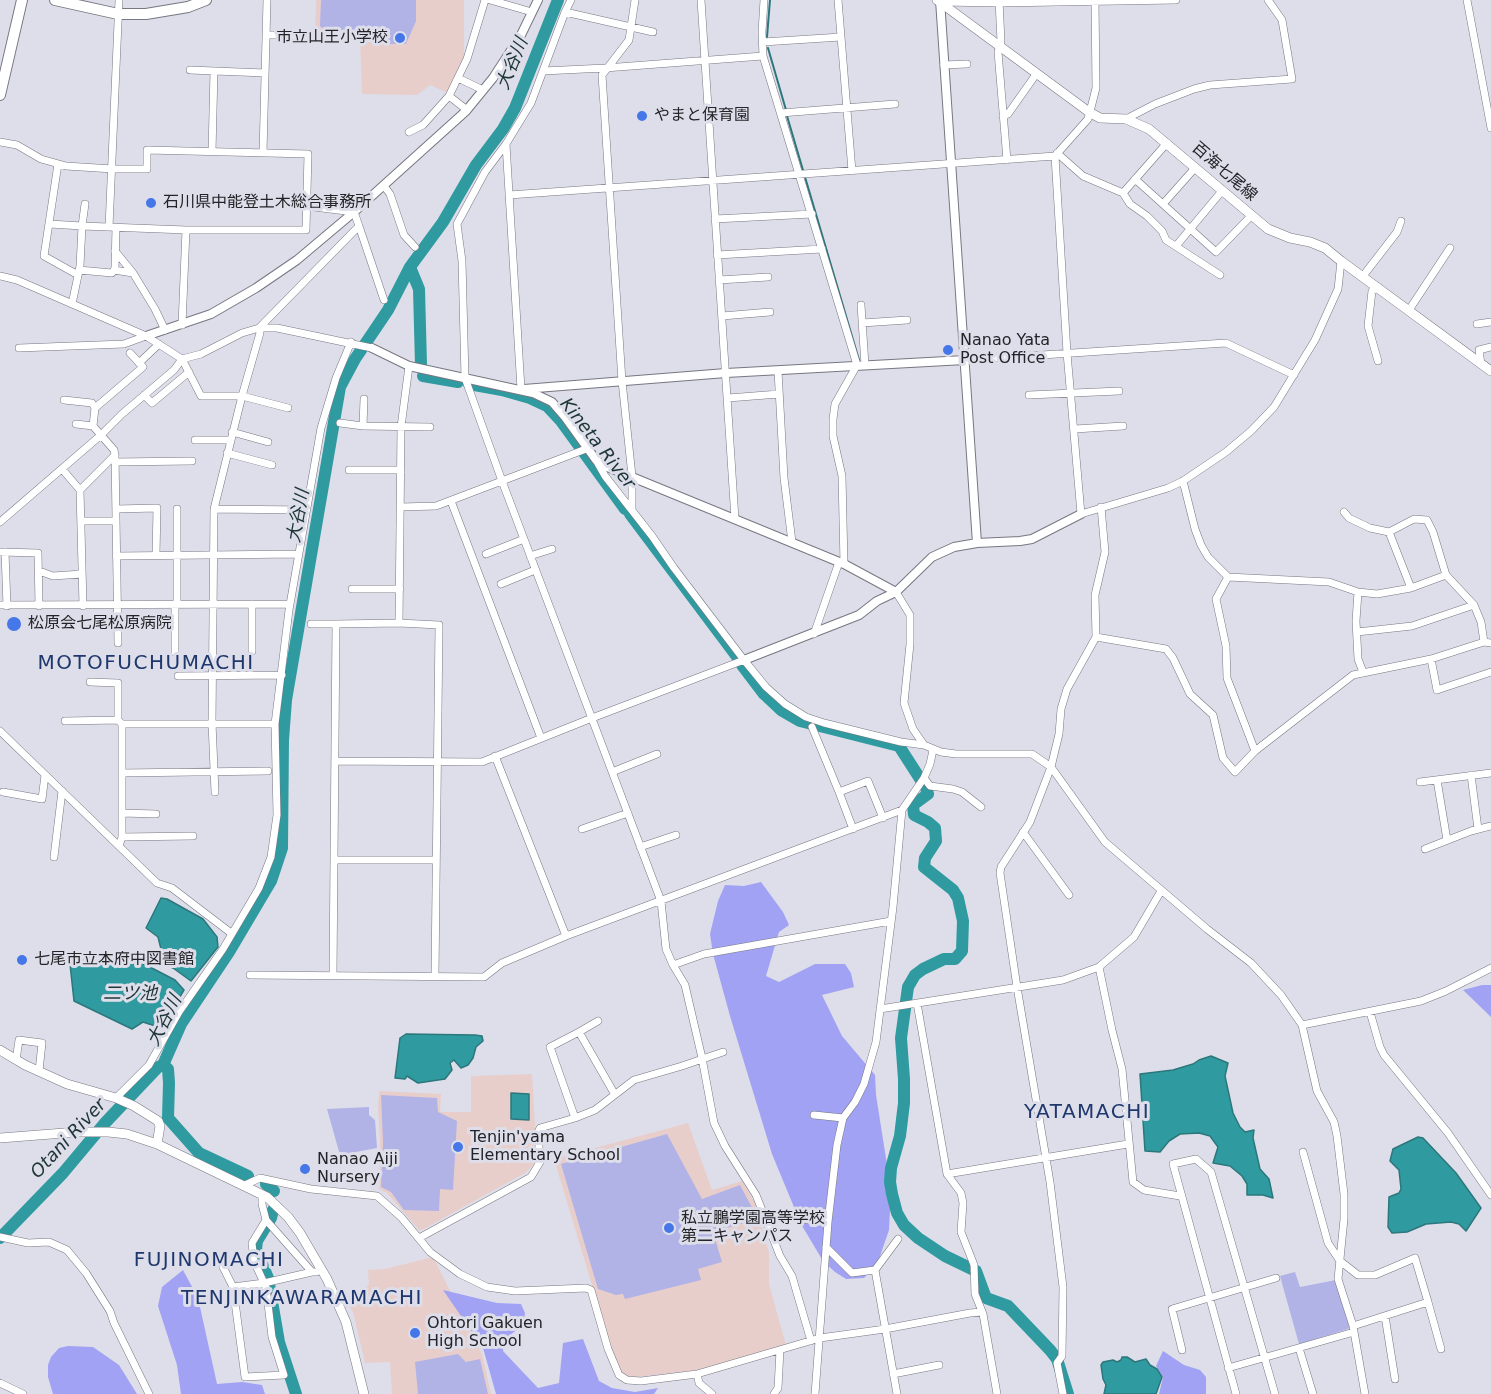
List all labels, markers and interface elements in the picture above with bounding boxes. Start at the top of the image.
place label: 市立山王小学校 [276,28,388,48]
marker: 市立山王小学校 [393,31,407,45]
water label: 大谷川 [493,35,533,93]
place label: やまと保育園 [654,106,750,126]
marker: やまと保育園 [635,109,649,123]
street label: 百海七尾線 [1188,139,1260,205]
place label: 石川県中能登土木総合事務所 [163,193,371,213]
marker: 石川県中能登土木総合事務所 [144,196,158,210]
place label: Nanao Yata Post Office [960,331,1050,369]
marker: Nanao Yata Post Office [941,343,955,357]
water label: Kineta River [555,394,639,494]
water label: 大谷川 [284,488,314,544]
place label: 松原会七尾松原病院 [28,614,172,634]
marker: 松原会七尾松原病院 [5,615,23,633]
district label: MOTOFUCHUMACHI [37,652,255,676]
place label: 七尾市立本府中図書館 [34,950,194,970]
marker: 七尾市立本府中図書館 [15,953,29,967]
water label: 二ツ池 [103,983,157,1005]
water label: 大谷川 [143,992,187,1050]
water label: Otani River [27,1095,111,1183]
district label: YATAMACHI [1024,1101,1150,1125]
place label: Tenjin'yama Elementary School [470,1128,620,1166]
marker: Tenjin'yama Elementary School [451,1140,465,1154]
place label: Nanao Aiji Nursery [317,1150,398,1188]
marker: Nanao Aiji Nursery [298,1162,312,1176]
place label: 私立鵬学園高等学校 第二キャンパス [681,1209,825,1247]
marker: 私立鵬学園高等学校 第二キャンパス [662,1221,676,1235]
district label: FUJINOMACHI [134,1249,284,1273]
district label: TENJINKAWARAMACHI [181,1287,423,1311]
place label: Ohtori Gakuen High School [427,1314,543,1352]
marker: Ohtori Gakuen High School [408,1326,422,1340]

